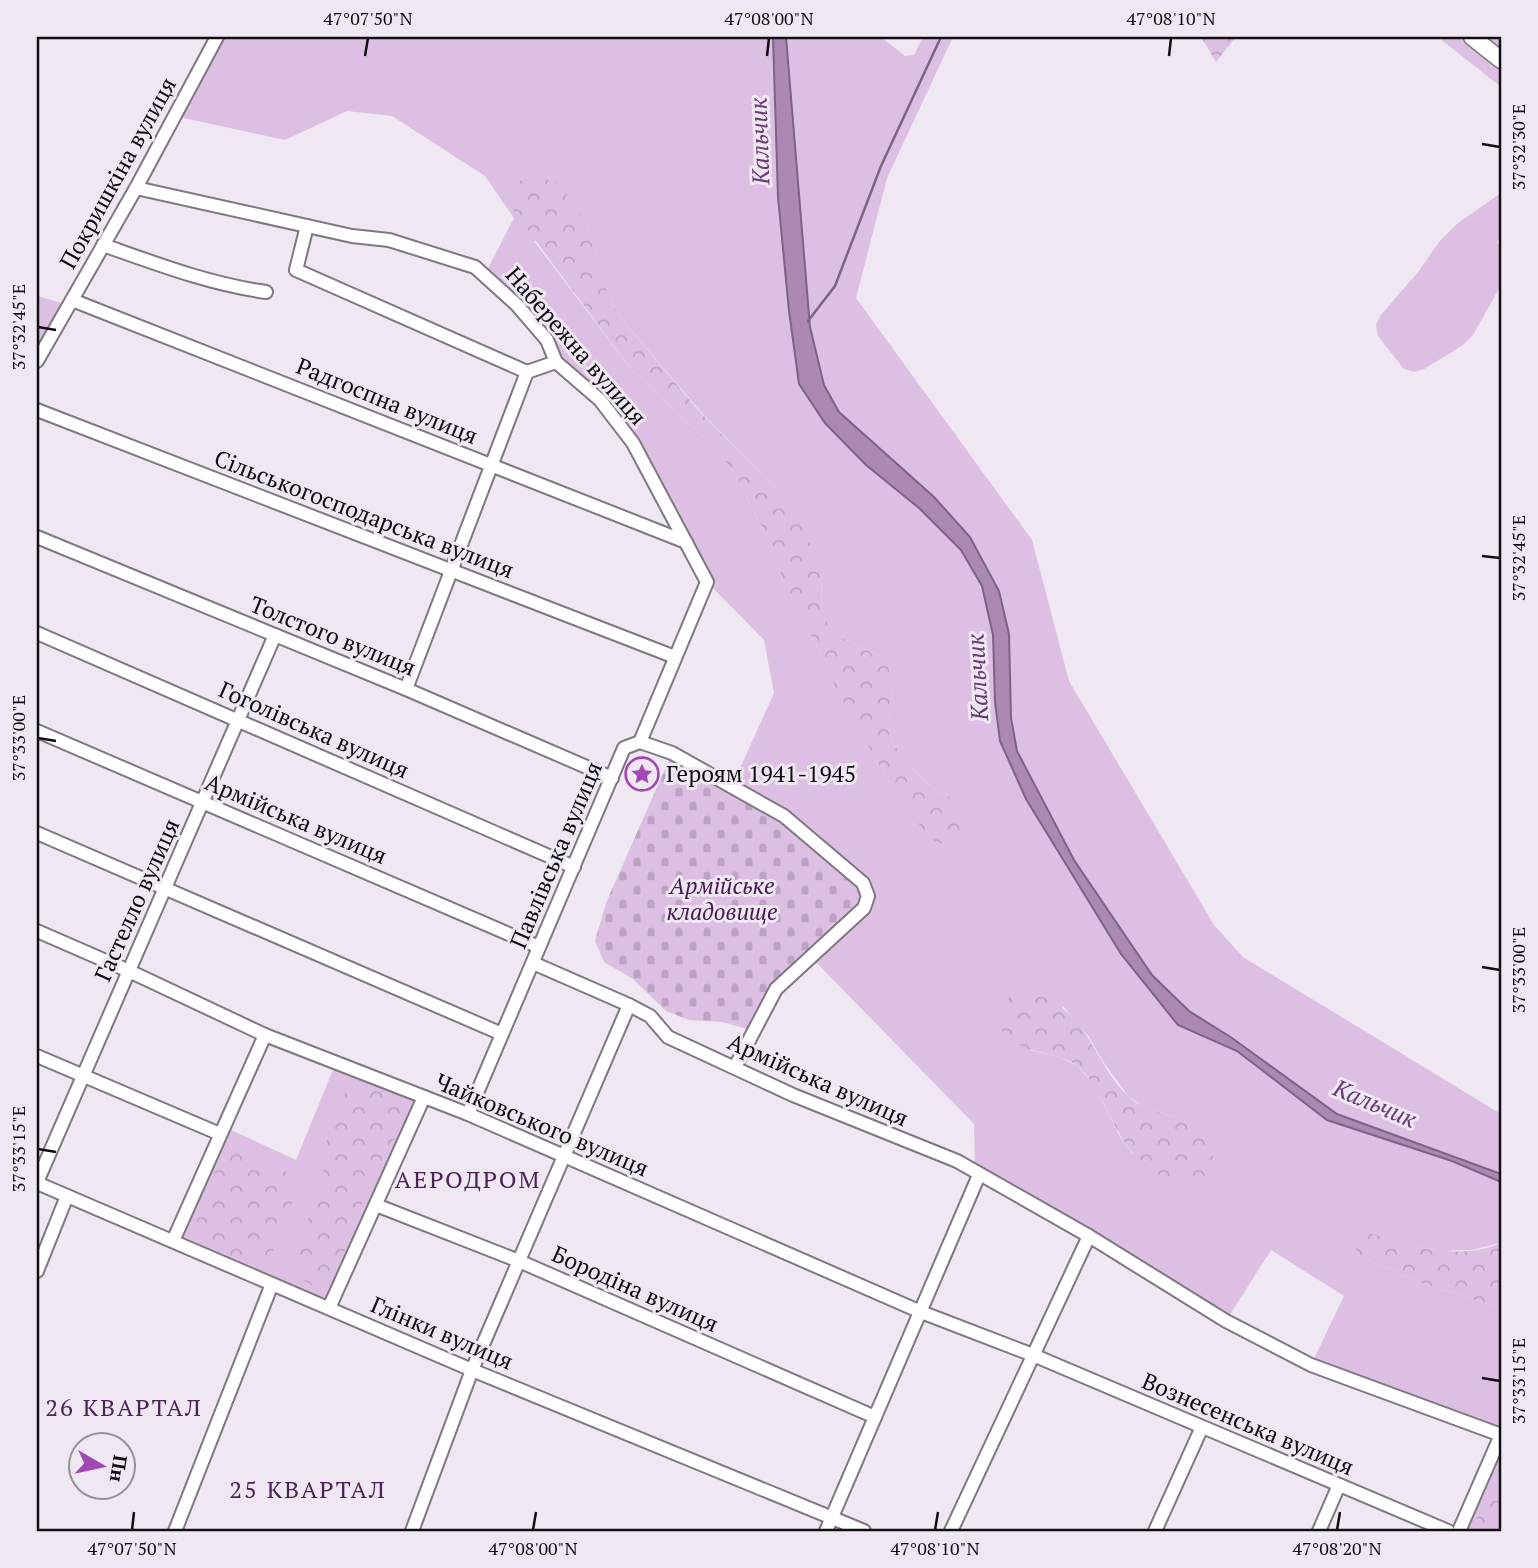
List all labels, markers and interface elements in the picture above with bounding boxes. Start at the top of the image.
text: 47°07'50"N [323,6,413,30]
text: 47°08'00"N [724,6,814,30]
text: 47°08'10"N [1126,6,1216,30]
street label: Покришкіна вулиця [52,71,183,274]
water label: Кальчик [741,97,777,186]
text: 37°32'30"E [1506,104,1530,190]
street label: Набережна вулиця [499,260,654,432]
text: 37°32'45"E [6,284,30,370]
street label: Радгоспна вулиця [292,350,483,451]
street label: Сільськогосподарська вулиця [210,442,518,585]
text: 37°32'45"E [1506,515,1530,601]
street label: Толстого вулиця [246,588,421,683]
water label: Кальчик [959,633,995,723]
street label: Гоголівська вулиця [214,674,414,785]
text: 37°33'00"E [6,695,30,781]
place icon: Героям 1941-1945 [623,755,661,793]
street label: Павлівська вулиця [502,757,609,953]
place label: Героям 1941-1945 [666,758,856,789]
street label: Армійська вулиця [200,766,392,871]
street label: Гастелло вулиця [87,814,186,986]
park label: Армійське кладовище [666,870,778,927]
text: 37°33'00"E [1506,927,1530,1013]
street label: Армійська вулиця [723,1026,913,1133]
street label: Чайковського вулиця [431,1066,654,1184]
water label: Кальчик [1328,1071,1422,1135]
text: 37°33'15"E [6,1106,30,1192]
district label: АЕРОДРОМ [395,1163,541,1195]
street label: Бородіна вулиця [547,1238,723,1339]
street label: Глінки вулиця [366,1289,518,1376]
text: 37°33'15"E [1506,1338,1530,1424]
street label: Вознесенська вулиця [1137,1365,1359,1482]
district label: 26 КВАРТАЛ [45,1391,203,1423]
north arrow [66,1432,136,1502]
text: Пн [105,1453,134,1484]
district label: 25 КВАРТАЛ [229,1473,387,1505]
text: 47°07'50"N [87,1536,177,1560]
text: 47°08'00"N [488,1536,578,1560]
text: 47°08'10"N [890,1536,980,1560]
text: 47°08'20"N [1292,1536,1382,1560]

